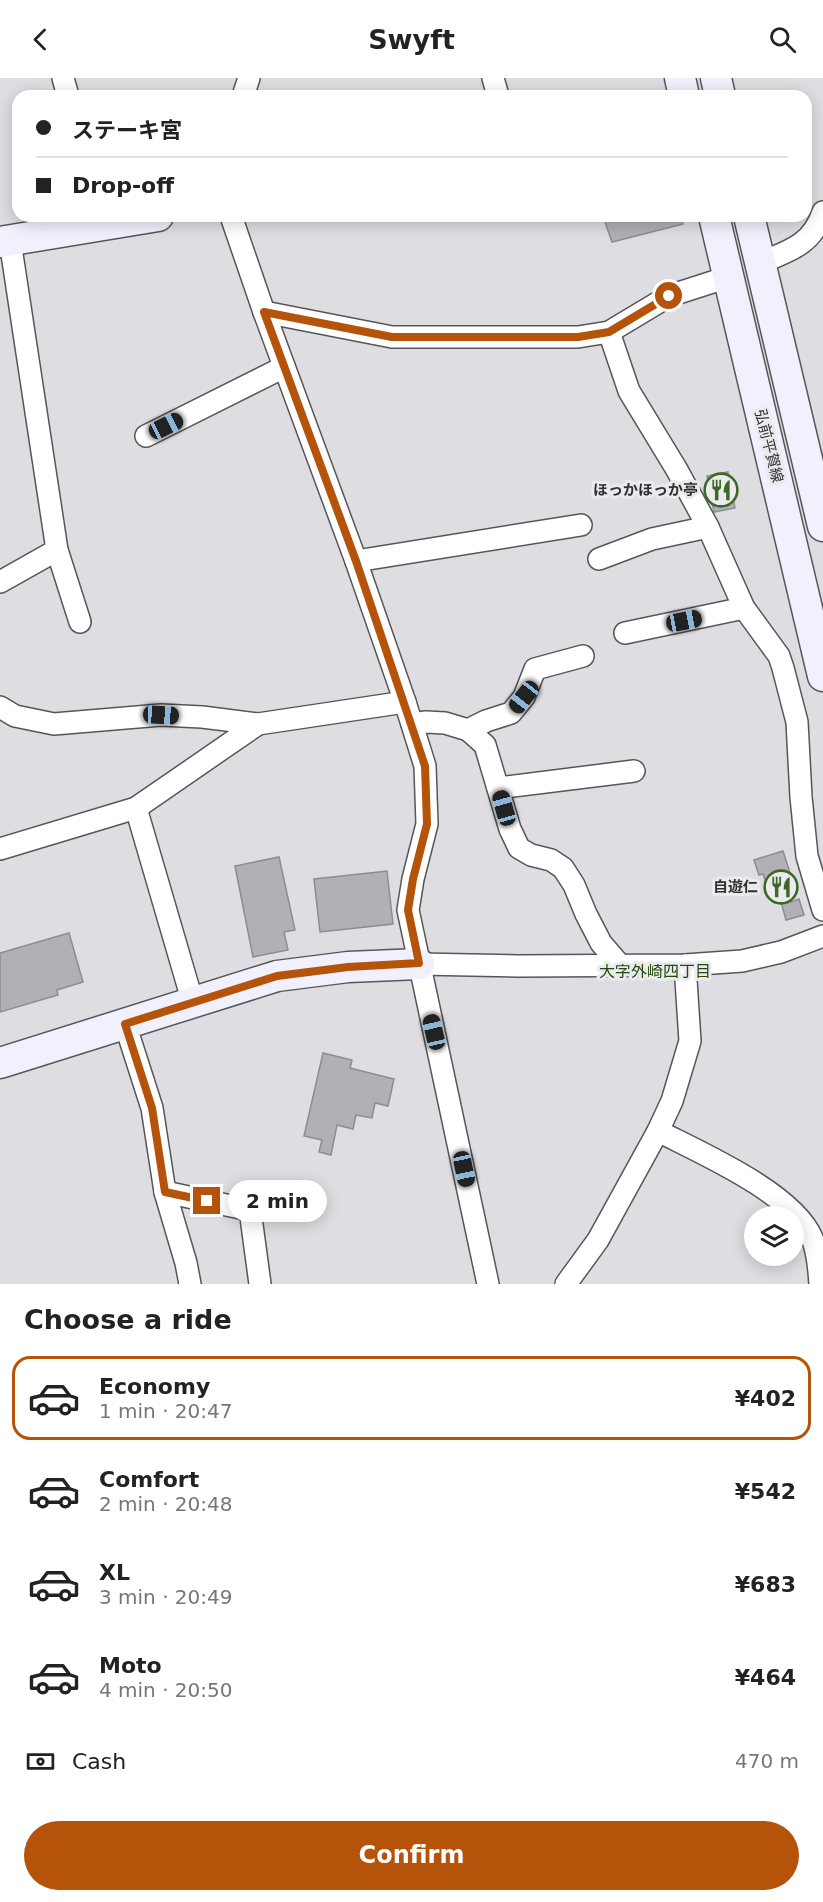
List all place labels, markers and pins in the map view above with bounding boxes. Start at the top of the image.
restaurant icon: ほっかほっか亭 [703,472,739,508]
place label: ほっかほっか亭 [593,481,698,499]
restaurant icon: 自遊仁 [763,869,799,905]
place label: 自遊仁 [713,878,758,896]

